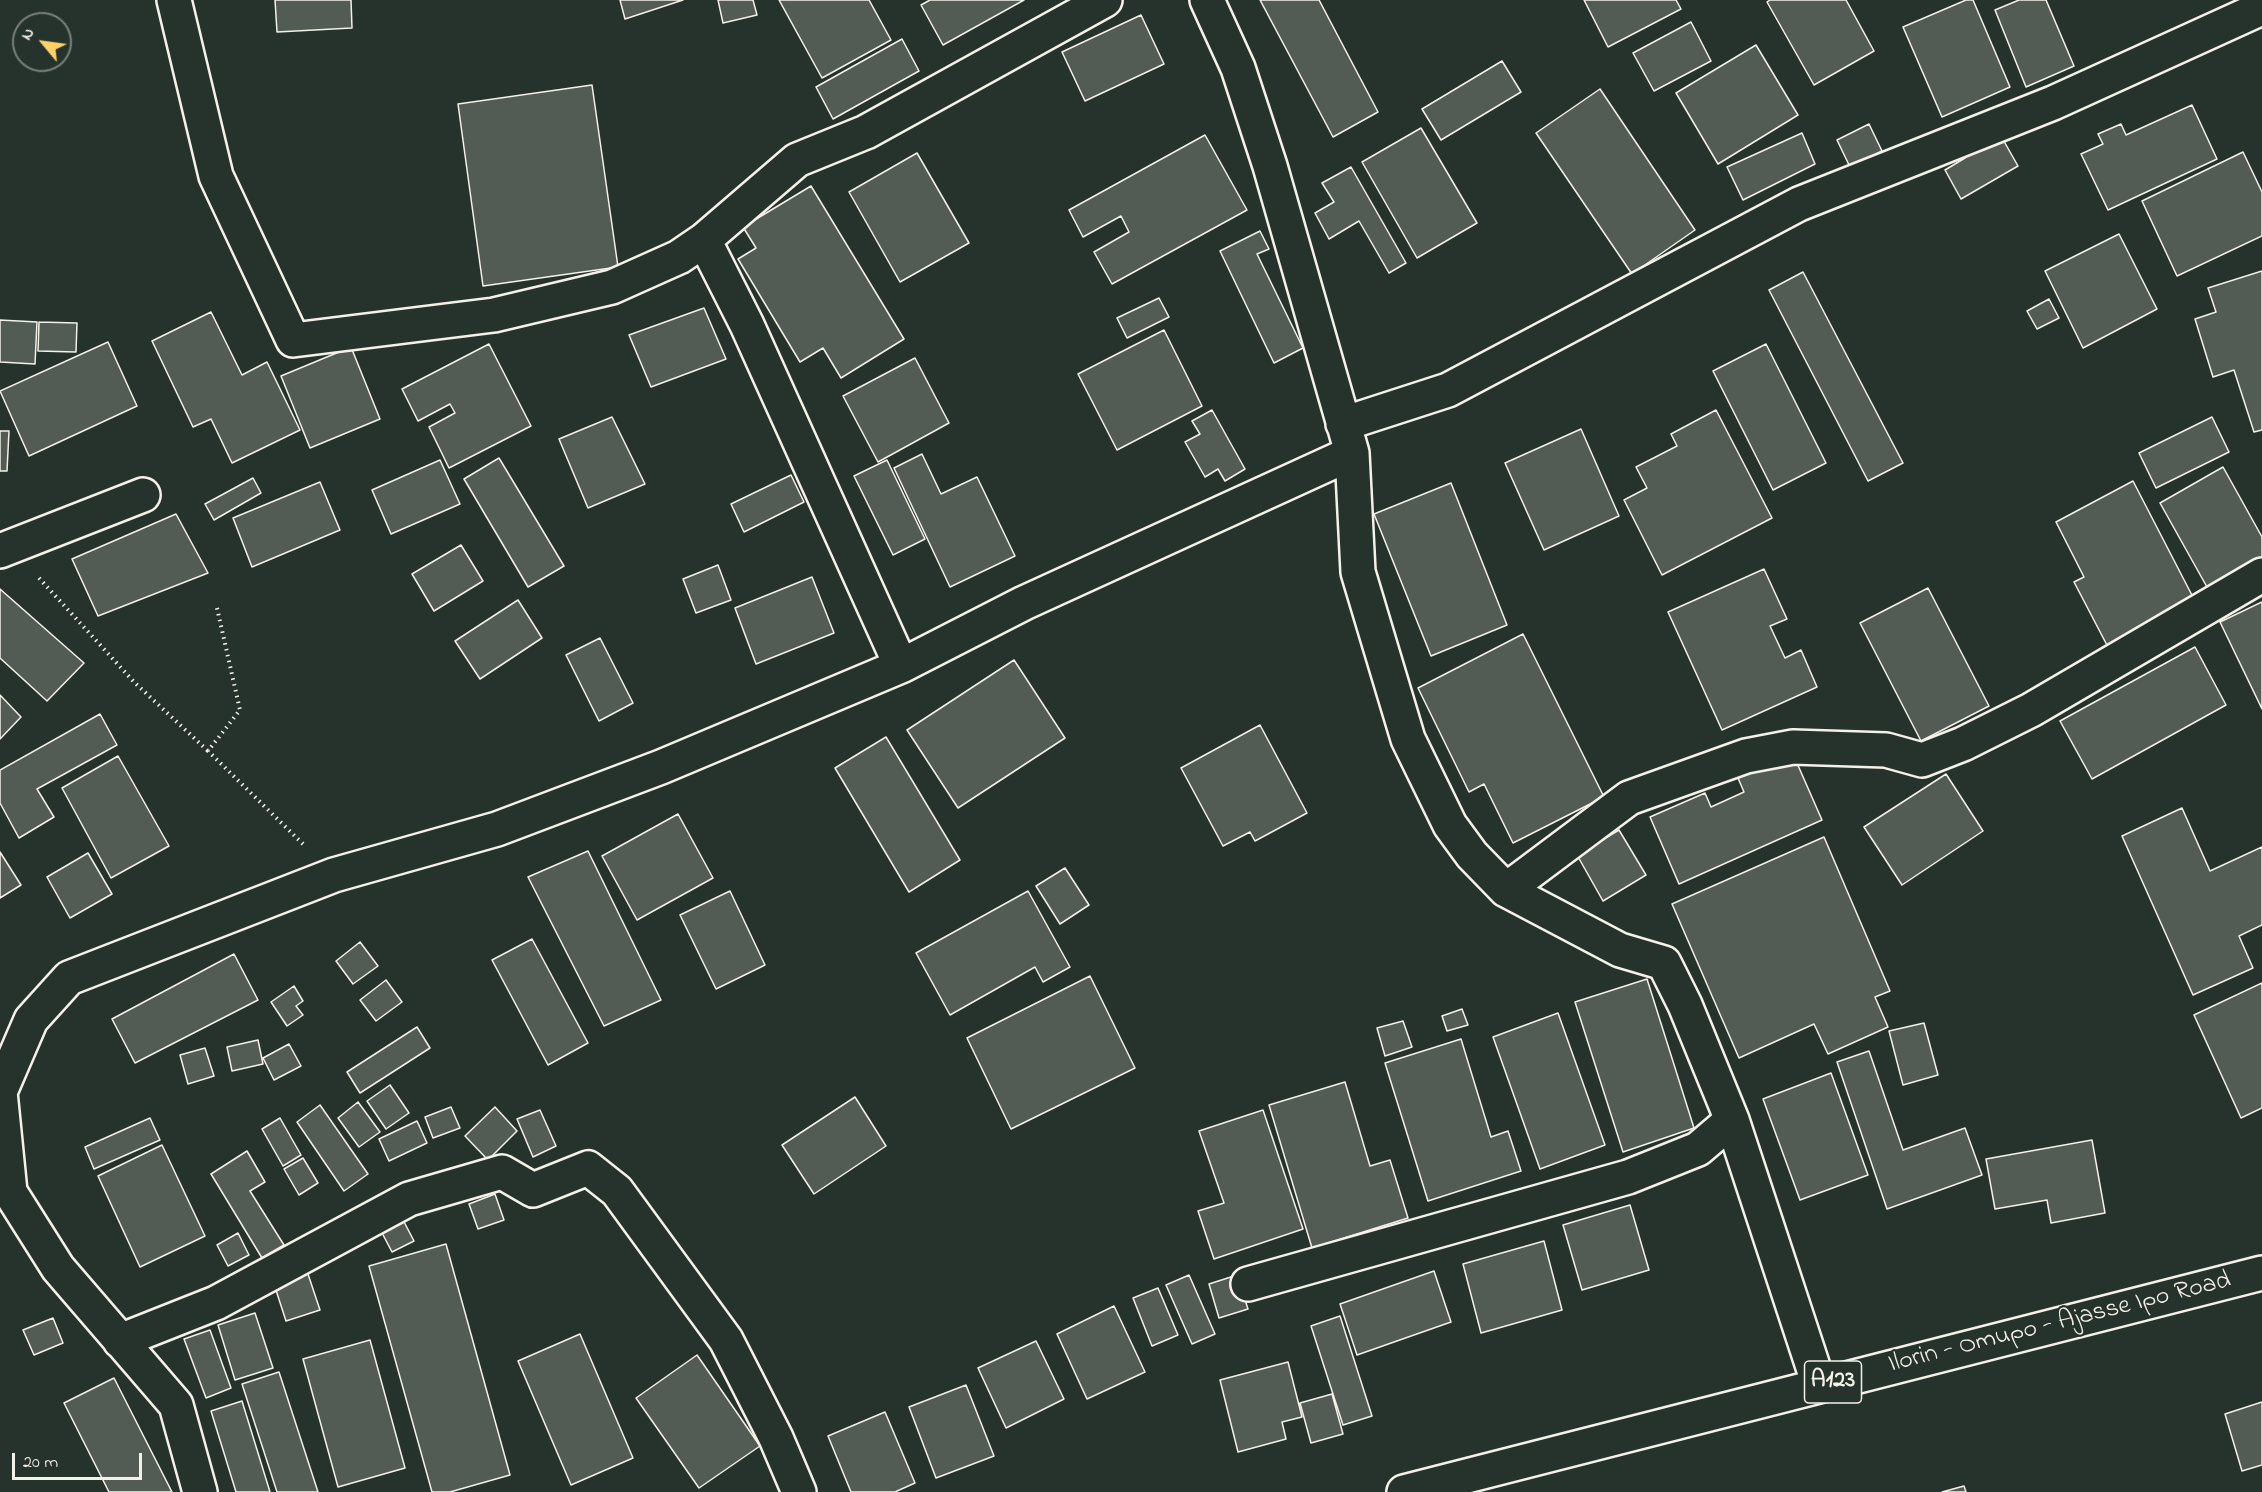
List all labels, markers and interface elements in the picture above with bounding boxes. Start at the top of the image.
north arrow [12,12,72,72]
text: N [15,24,41,45]
street label: Ilorin - Omupo - Ajasse Ipo Road [1886,1266,2234,1382]
road number: A123 [1804,1361,1862,1403]
scale bar [15,1441,146,1479]
text: 20 m [23,1450,58,1476]

